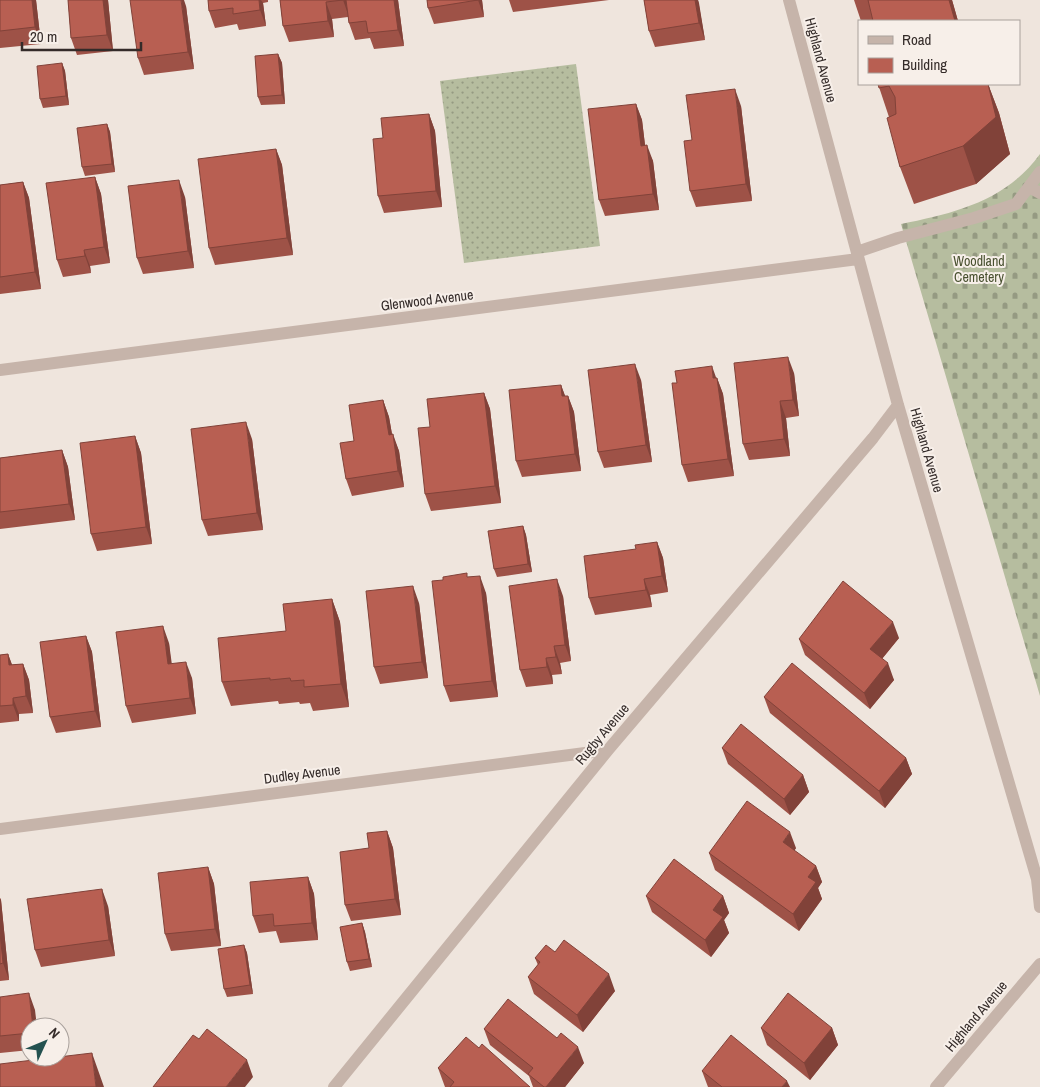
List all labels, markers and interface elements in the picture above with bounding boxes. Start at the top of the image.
street label: Highland Avenue [801,16,841,104]
scale bar [22,20,141,52]
legend [858,20,1020,85]
text: 20 m [30,26,57,47]
text: Road [902,29,931,50]
text: Building [902,54,947,75]
park label: Woodland Cemetery [953,252,1005,286]
street label: Glenwood Avenue [380,285,474,315]
street label: Highland Avenue [906,406,948,494]
street label: Rugby Avenue [571,700,633,768]
street label: Dudley Avenue [263,760,341,788]
street label: Highland Avenue [941,977,1011,1055]
north arrow [20,1017,70,1067]
text: N [45,1024,64,1042]

